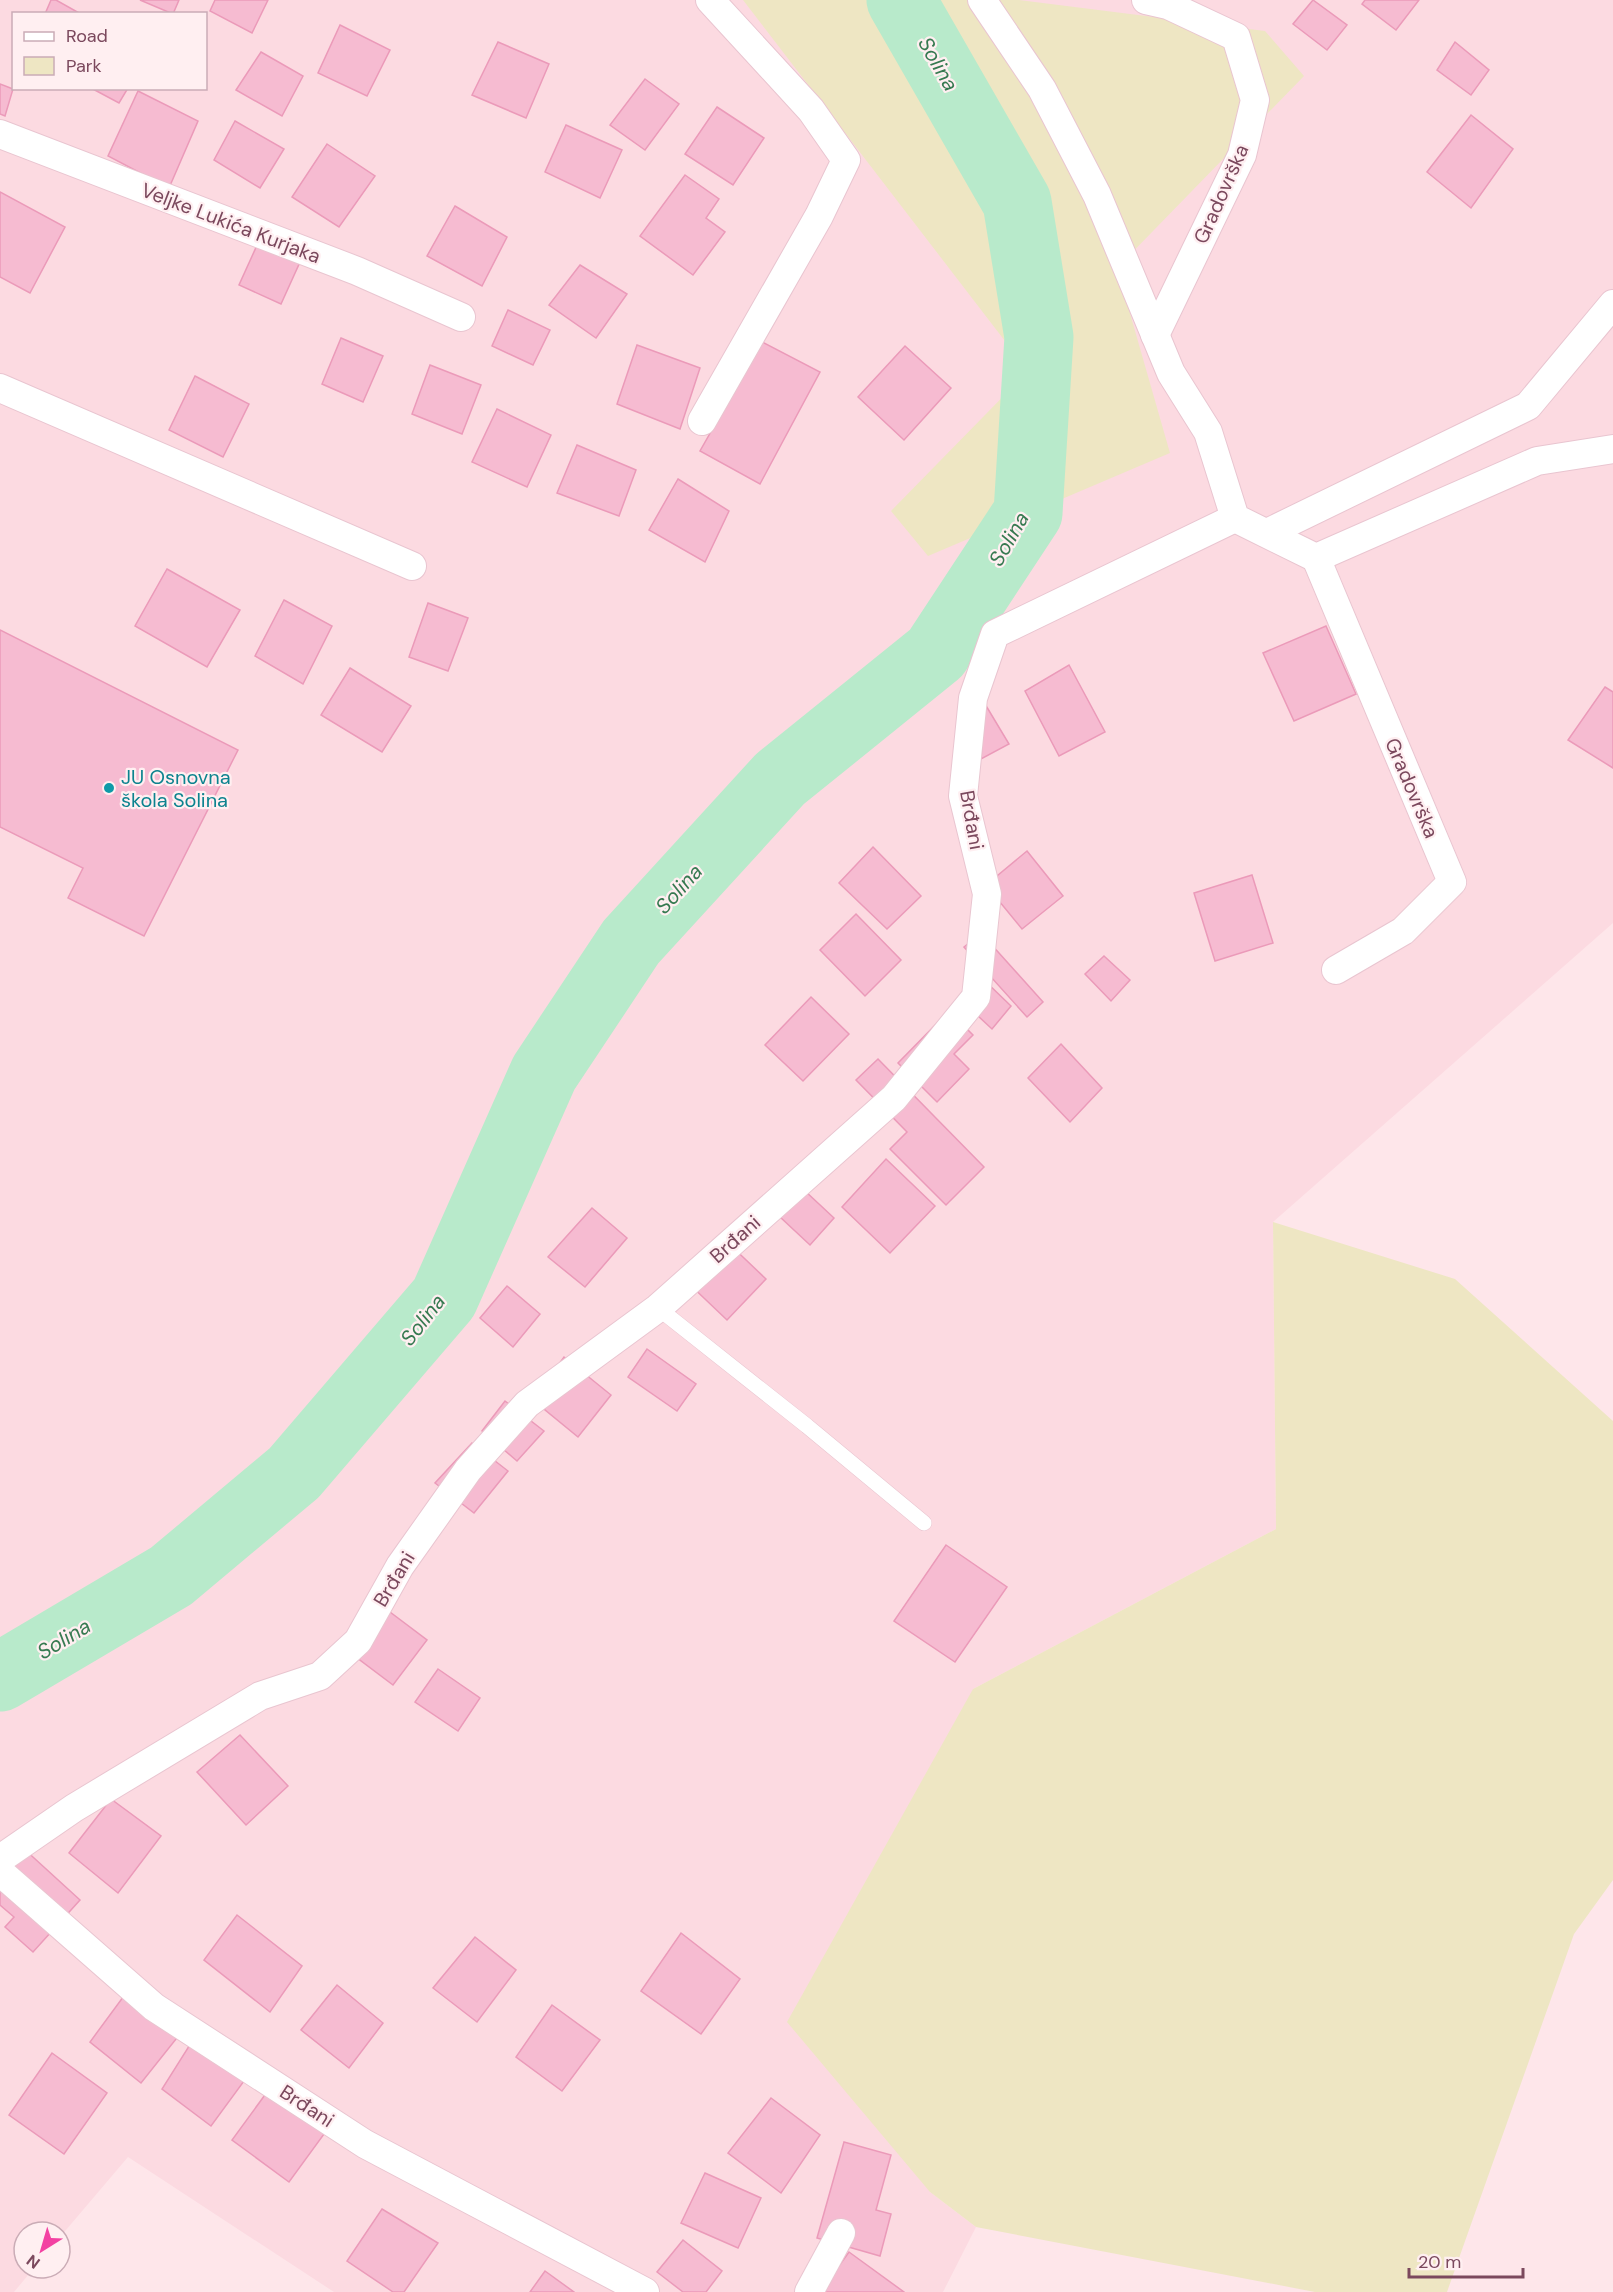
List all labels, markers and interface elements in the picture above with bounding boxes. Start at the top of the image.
legend [12,12,207,90]
text: Road [66,24,108,48]
water label: Solina [911,32,965,96]
text: Park [66,54,102,78]
street label: Gradovrška [1188,140,1254,248]
street label: Veljke Lukića Kurjaka [138,177,324,269]
water label: Solina [982,507,1036,571]
street label: Gradovrška [1379,734,1445,842]
place label: JU Osnovna škola Solina [121,764,231,813]
marker: JU Osnovna škola Solina [102,781,116,795]
street label: Brđani [954,788,990,852]
water label: Solina [649,858,709,920]
street label: Brđani [704,1209,766,1269]
water label: Solina [394,1288,452,1352]
street label: Brđani [367,1547,421,1611]
water label: Solina [32,1612,96,1666]
street label: Brđani [275,2079,339,2133]
north arrow [12,2220,72,2280]
scale bar [1409,2241,1523,2279]
text: N [22,2250,44,2273]
text: 20 m [1418,2250,1461,2274]

